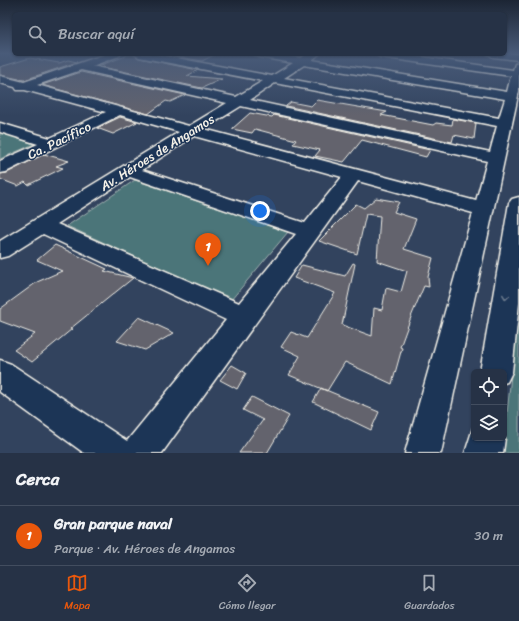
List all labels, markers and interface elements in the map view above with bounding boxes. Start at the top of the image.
search box [12,12,507,56]
text: Buscar aquí [58,21,135,47]
icon: search [26,23,48,45]
street label: Av. Héroes de Angamos [94,108,219,198]
street label: Ca. Pacífico [23,115,96,166]
your location [250,201,270,221]
pin: 1 [195,233,221,266]
one-way arrow [502,294,511,300]
map controls [471,369,507,441]
button: locate [471,369,507,405]
button: layers [471,405,507,441]
text: Cerca [16,464,59,494]
text: Gran parque naval [54,511,172,537]
text: 1 [26,524,32,547]
text: 30 m [474,524,503,547]
text: Parque · Av. Héroes de Angamos [54,537,235,560]
tab: Mapa [64,572,90,615]
tab: Cómo llegar [219,572,276,615]
tab: Guardados [404,572,455,615]

